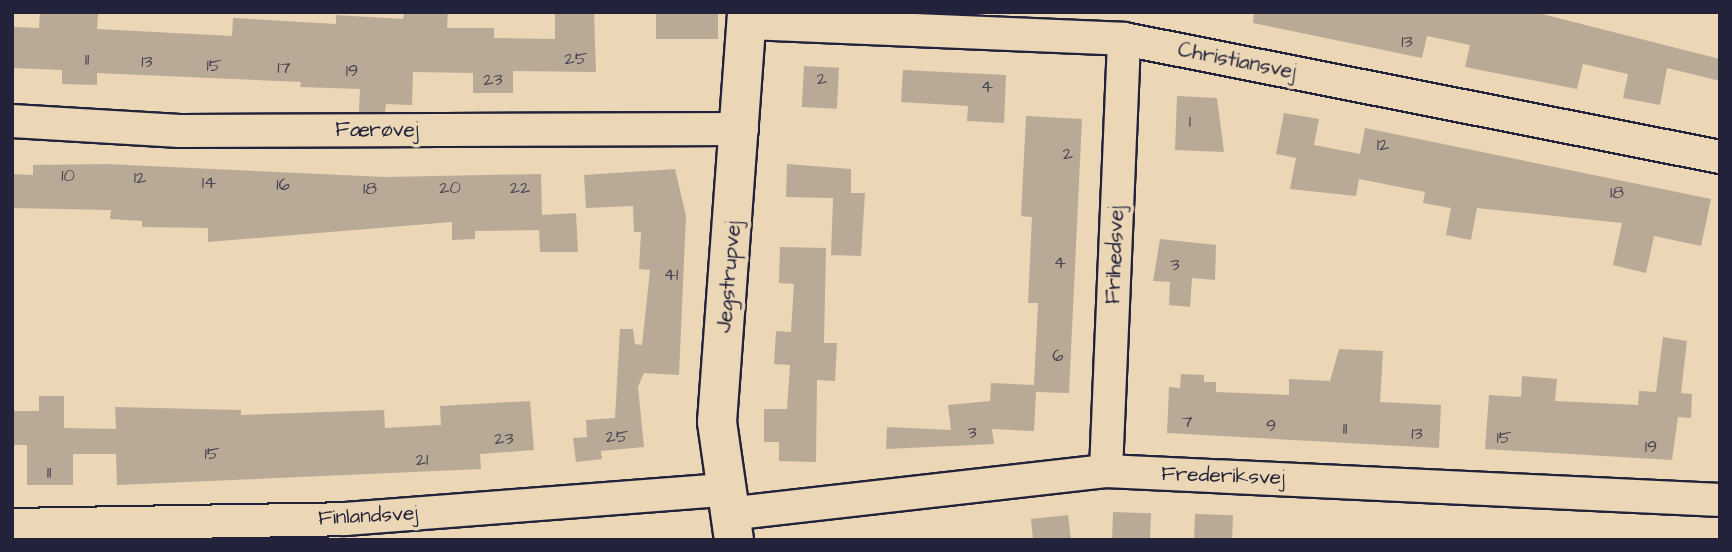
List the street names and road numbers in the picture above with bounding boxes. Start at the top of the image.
street label: Christiansvej [1176,37,1298,85]
street label: Færøvej [335,117,419,143]
street label: Frihedsvej [1101,205,1129,305]
street label: Jegstrupvej [712,220,746,334]
street label: Frederiksvej [1161,461,1285,491]
street label: Finlandsvej [317,501,419,531]

